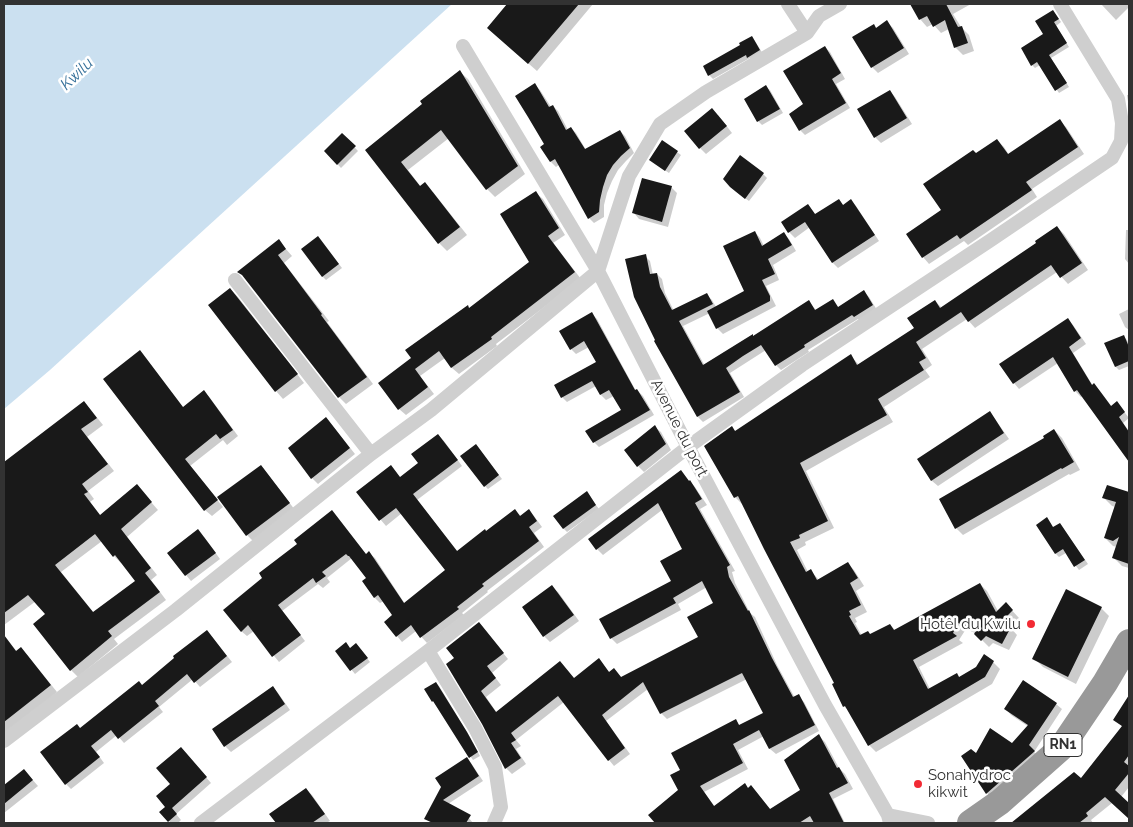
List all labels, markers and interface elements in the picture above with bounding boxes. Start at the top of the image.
water label: Kwilu [57,54,97,94]
street label: Avenue du port [647,376,711,480]
place label: Hotêl du Kwilu [920,615,1021,633]
marker: Hotêl du Kwilu [1025,618,1037,630]
road number: RN1 [1044,734,1082,756]
place label: Sonahydroc kikwit [928,766,1011,801]
marker: Sonahydroc kikwit [912,778,924,790]

